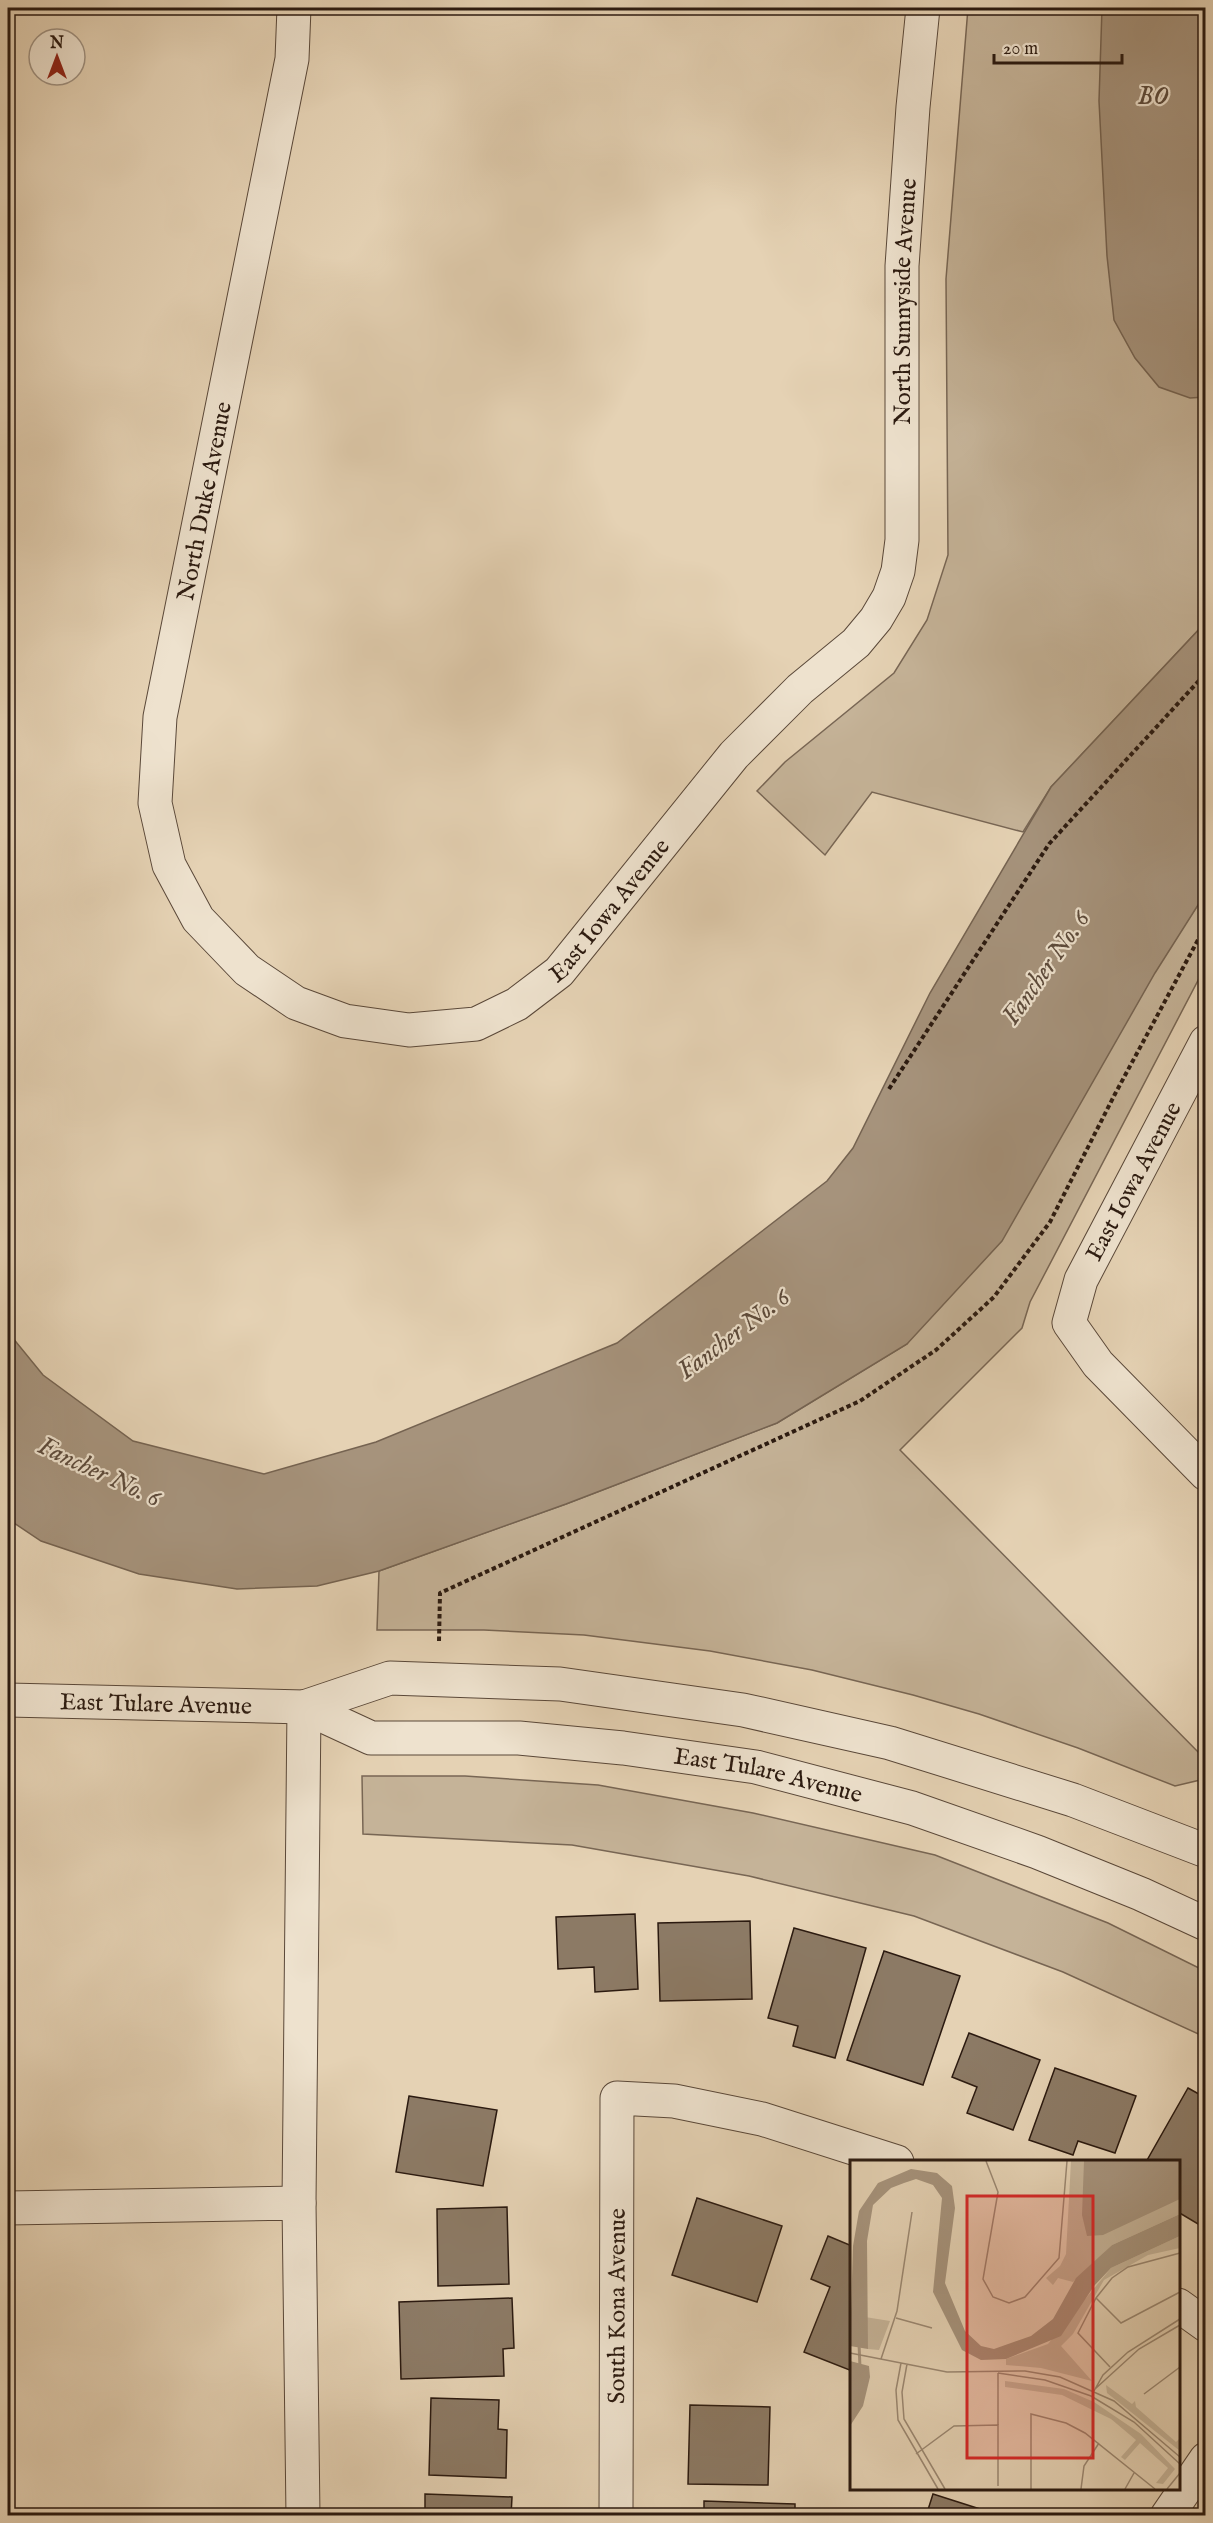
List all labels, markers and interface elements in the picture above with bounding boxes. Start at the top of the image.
north arrow [27,27,87,87]
scale bar [994,27,1122,65]
text: N [49,34,64,54]
text: 20 m [1003,38,1038,61]
water label: BO [1137,80,1169,113]
street label: North Sunnyside Avenue [888,177,925,425]
street label: North Duke Avenue [171,399,240,603]
street label: East Iowa Avenue [544,833,678,991]
water label: Fancher No. 6 [995,903,1098,1032]
street label: East Iowa Avenue [1079,1097,1189,1267]
water label: Fancher No. 6 [671,1281,797,1387]
water label: Fancher No. 6 [32,1429,167,1516]
street label: East Tulare Avenue [59,1687,252,1723]
street label: East Tulare Avenue [672,1741,865,1811]
inset map [850,2160,1180,2490]
street label: South Kona Avenue [602,2208,634,2404]

